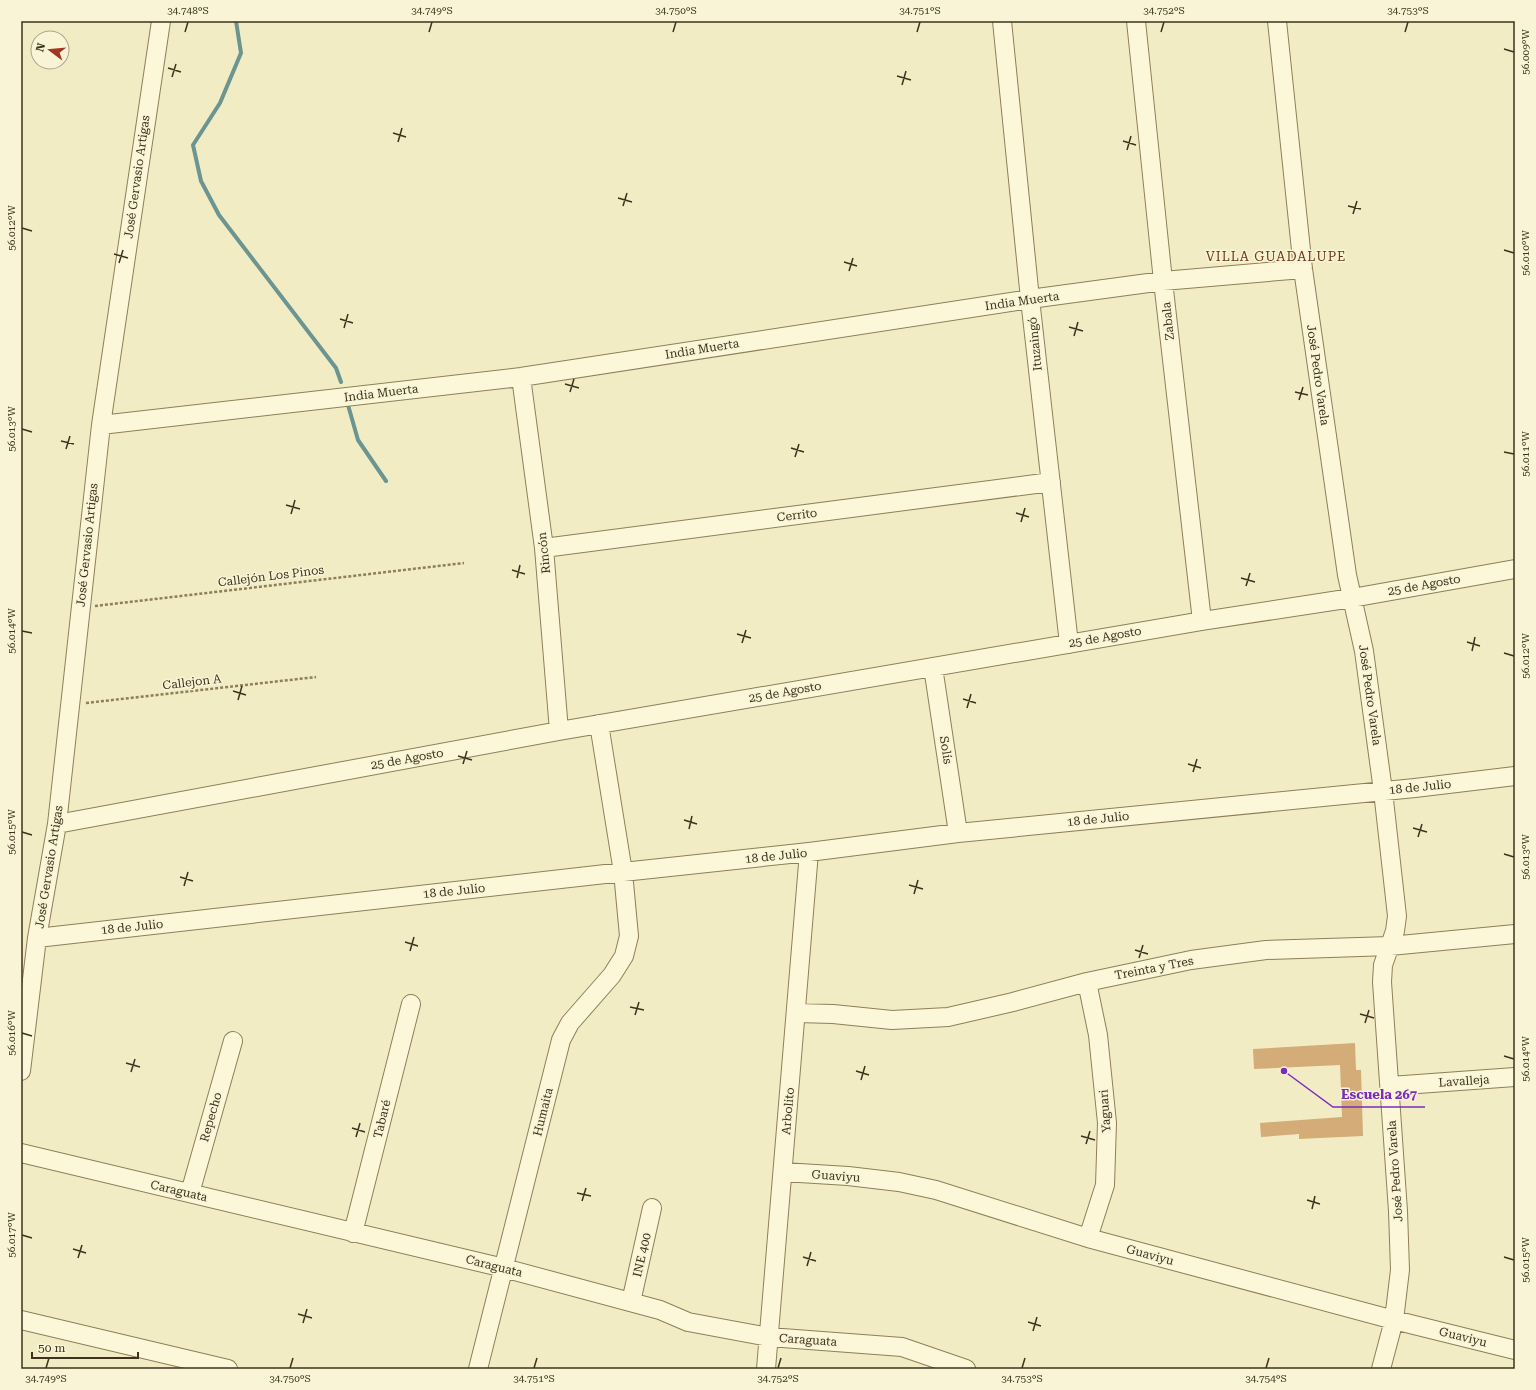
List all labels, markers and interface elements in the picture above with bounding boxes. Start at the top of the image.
text: 34.748°S [167,5,209,16]
text: 34.749°S [411,5,453,16]
text: 34.750°S [655,5,697,16]
text: 34.751°S [899,5,941,16]
text: 34.752°S [1143,5,1185,16]
text: 34.753°S [1387,5,1429,16]
text: 56.009°W [1520,28,1531,75]
north arrow [30,30,70,70]
text: N [33,41,48,53]
street label: José Gervasio Artigas [121,114,153,240]
text: 56.012°W [6,204,17,251]
text: 56.010°W [1520,229,1531,276]
district label: VILLA GUADALUPE [1206,249,1346,264]
street label: India Muerta [984,289,1060,313]
street label: Zabala [1159,301,1177,341]
street label: Ituzaingó [1025,316,1045,372]
street label: José Pedro Varela [1304,324,1332,427]
street label: India Muerta [664,336,741,362]
street label: India Muerta [343,381,419,405]
text: 56.013°W [6,405,17,452]
text: 56.011°W [1520,430,1531,477]
street label: José Gervasio Artigas [74,482,100,608]
street label: Cerrito [776,506,818,524]
street label: Rincón [535,531,553,574]
street label: Callejón Los Pinos [217,563,325,589]
street label: 25 de Agosto [1387,572,1461,598]
text: 56.014°W [6,607,17,654]
street label: 25 de Agosto [1068,624,1142,650]
text: 56.012°W [1520,632,1531,679]
street label: José Pedro Varela [1356,644,1384,747]
street label: Callejon A [162,671,223,693]
street label: 25 de Agosto [748,679,822,705]
street label: Solís [937,735,955,765]
street label: 25 de Agosto [370,746,444,772]
street label: 18 de Julio [1388,777,1452,797]
street label: José Gervasio Artigas [32,804,66,930]
text: 56.015°W [6,808,17,855]
street label: 18 de Julio [1066,809,1130,829]
text: 56.013°W [1520,833,1531,880]
street label: 18 de Julio [744,846,808,866]
street label: 18 de Julio [422,881,486,901]
street label: 18 de Julio [100,917,164,937]
street label: Treinta y Tres [1113,953,1195,983]
text: 56.016°W [6,1009,17,1056]
text: 56.014°W [1520,1035,1531,1082]
street label: Lavalleja [1438,1072,1490,1090]
callout: Escuela 267 [1333,1082,1425,1107]
street label: Humaita [530,1086,556,1138]
street label: Arbolito [779,1087,797,1135]
text: Escuela 267 [1341,1087,1417,1102]
street label: Yaguari [1096,1089,1113,1133]
street label: Repecho [197,1091,225,1143]
street label: Tabaré [370,1098,394,1140]
street label: José Pedro Varela [1384,1119,1406,1222]
street label: Guaviyu [811,1167,861,1185]
street label: Caraguata [149,1178,209,1204]
text: 56.017°W [6,1211,17,1258]
street label: INE 400 [630,1231,654,1278]
text: 56.015°W [1520,1236,1531,1283]
street label: Guaviyu [1125,1242,1176,1268]
street label: Caraguata [464,1252,524,1280]
street label: Guaviyu [1438,1324,1489,1350]
street label: Caraguata [779,1331,838,1349]
scale bar [32,1334,138,1360]
text: 50 m [38,1341,65,1355]
text: 34.749°S [25,1373,67,1384]
text: 34.750°S [269,1373,311,1384]
text: 34.751°S [513,1373,555,1384]
text: 34.752°S [757,1373,799,1384]
text: 34.753°S [1001,1373,1043,1384]
text: 34.754°S [1245,1373,1287,1384]

